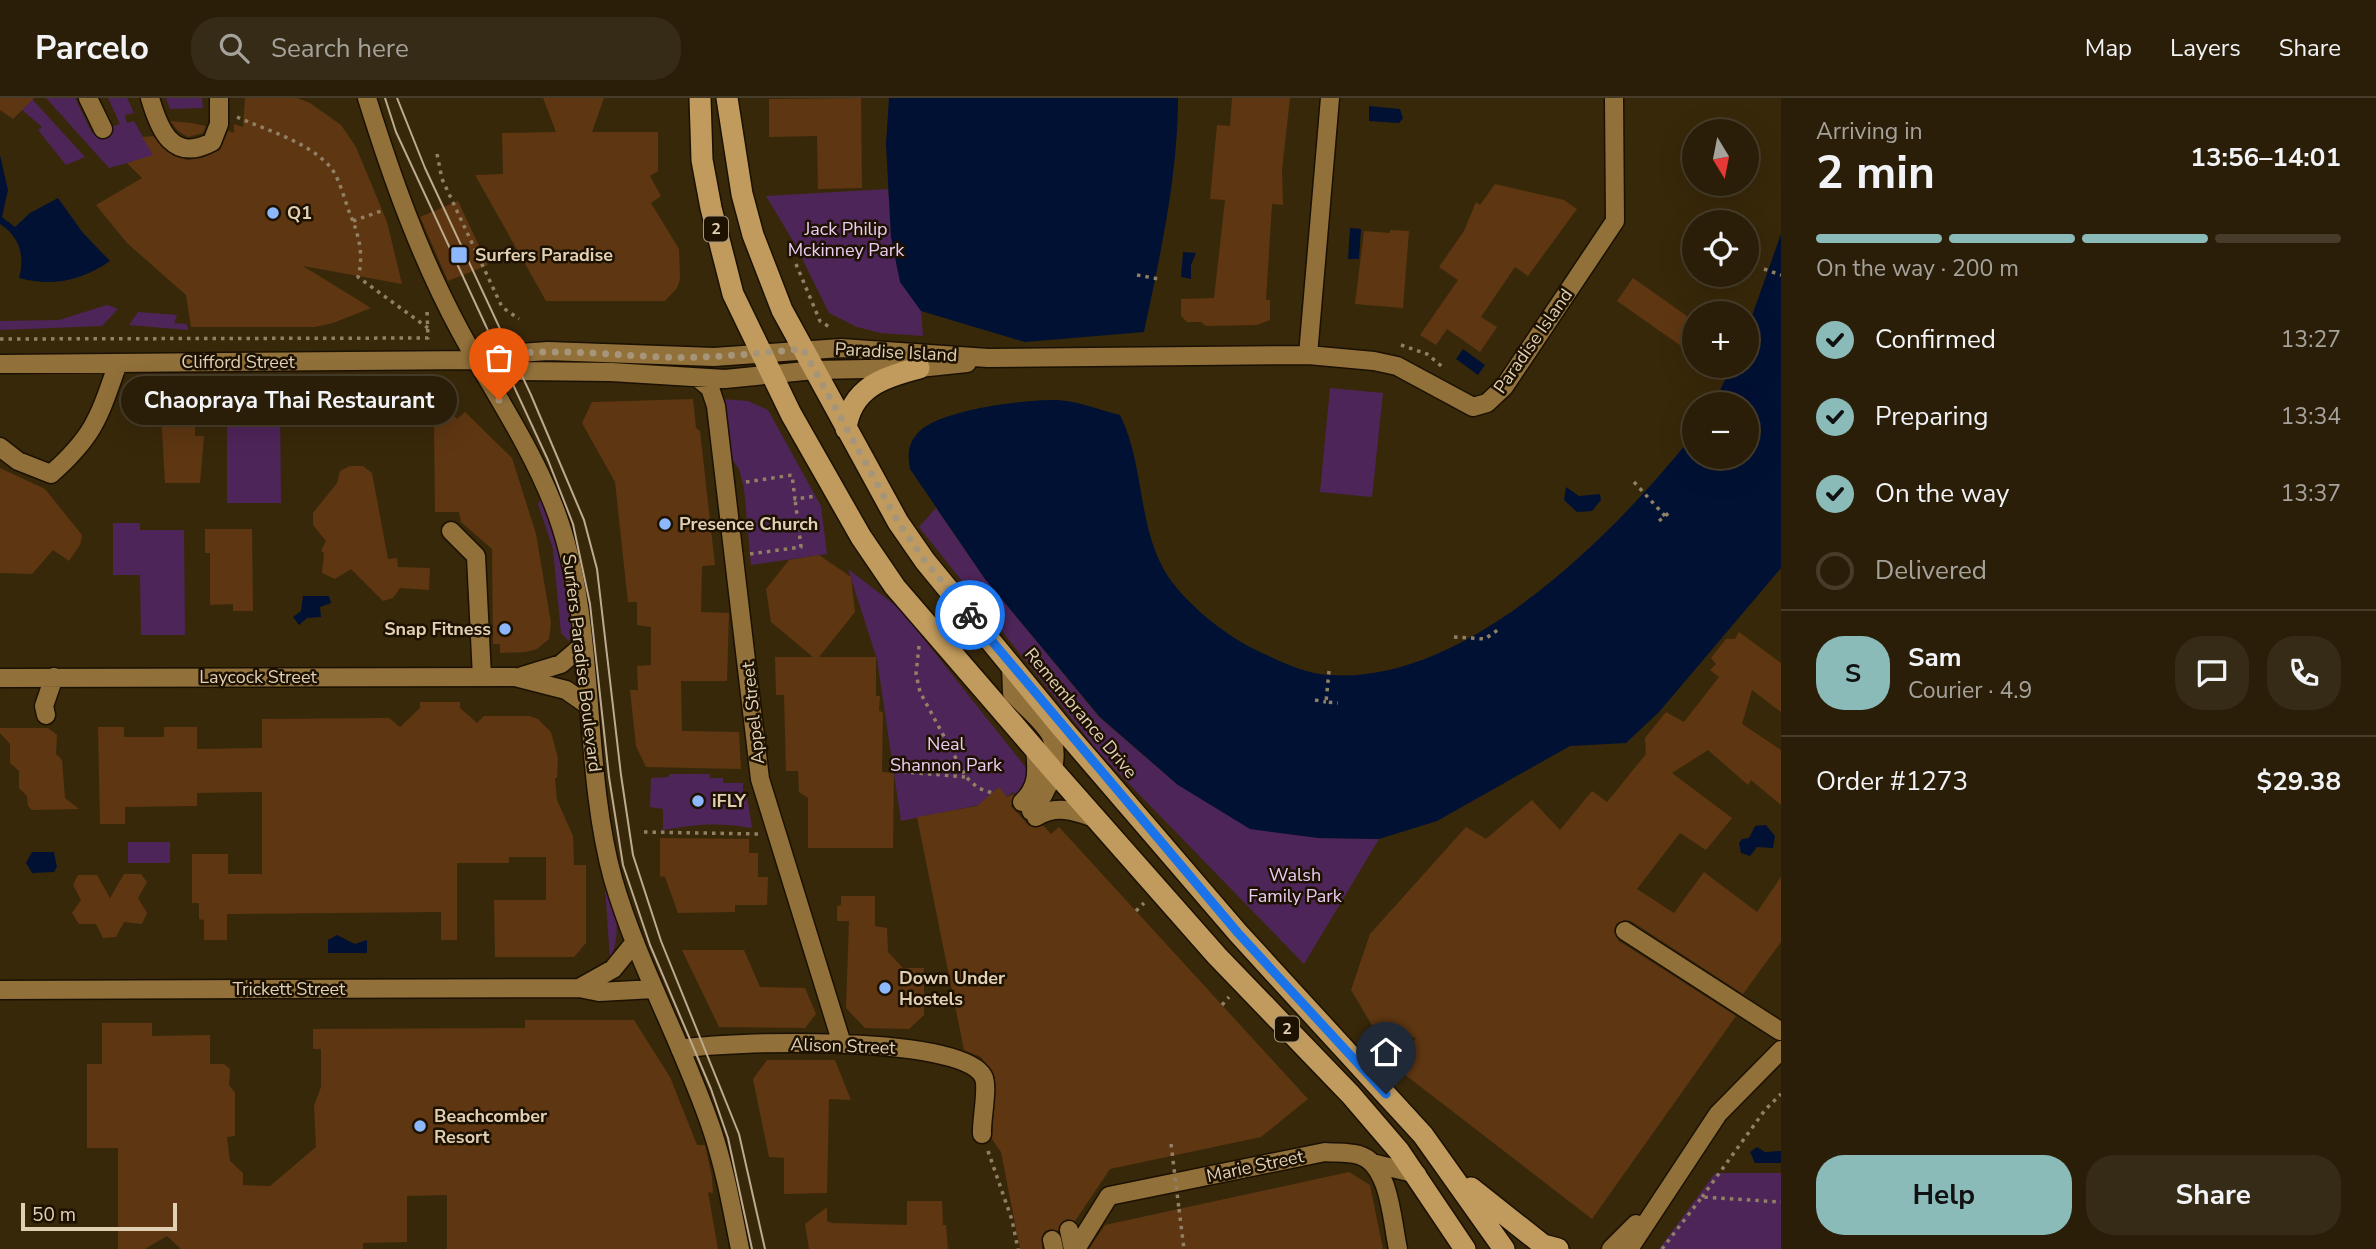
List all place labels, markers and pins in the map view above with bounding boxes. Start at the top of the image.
place label: Q1 [287,201,312,225]
marker: Q1 [265,205,281,221]
place label: Surfers Paradise [475,243,613,267]
marker: Surfers Paradise [449,245,469,265]
pin [469,328,529,400]
callout: Chaopraya Thai Restaurant [121,376,457,424]
place label: Presence Church [679,512,818,536]
marker: Presence Church [657,516,673,532]
place label: Snap Fitness [384,617,491,641]
marker: Snap Fitness [497,621,513,637]
place label: iFLY [712,789,747,813]
marker: iFLY [690,793,706,809]
place label: Down Under Hostels [899,966,1005,1011]
marker: Down Under Hostels [877,980,893,996]
pin [1356,1022,1416,1094]
place label: Beachcomber Resort [434,1104,547,1149]
marker: Beachcomber Resort [412,1118,428,1134]

